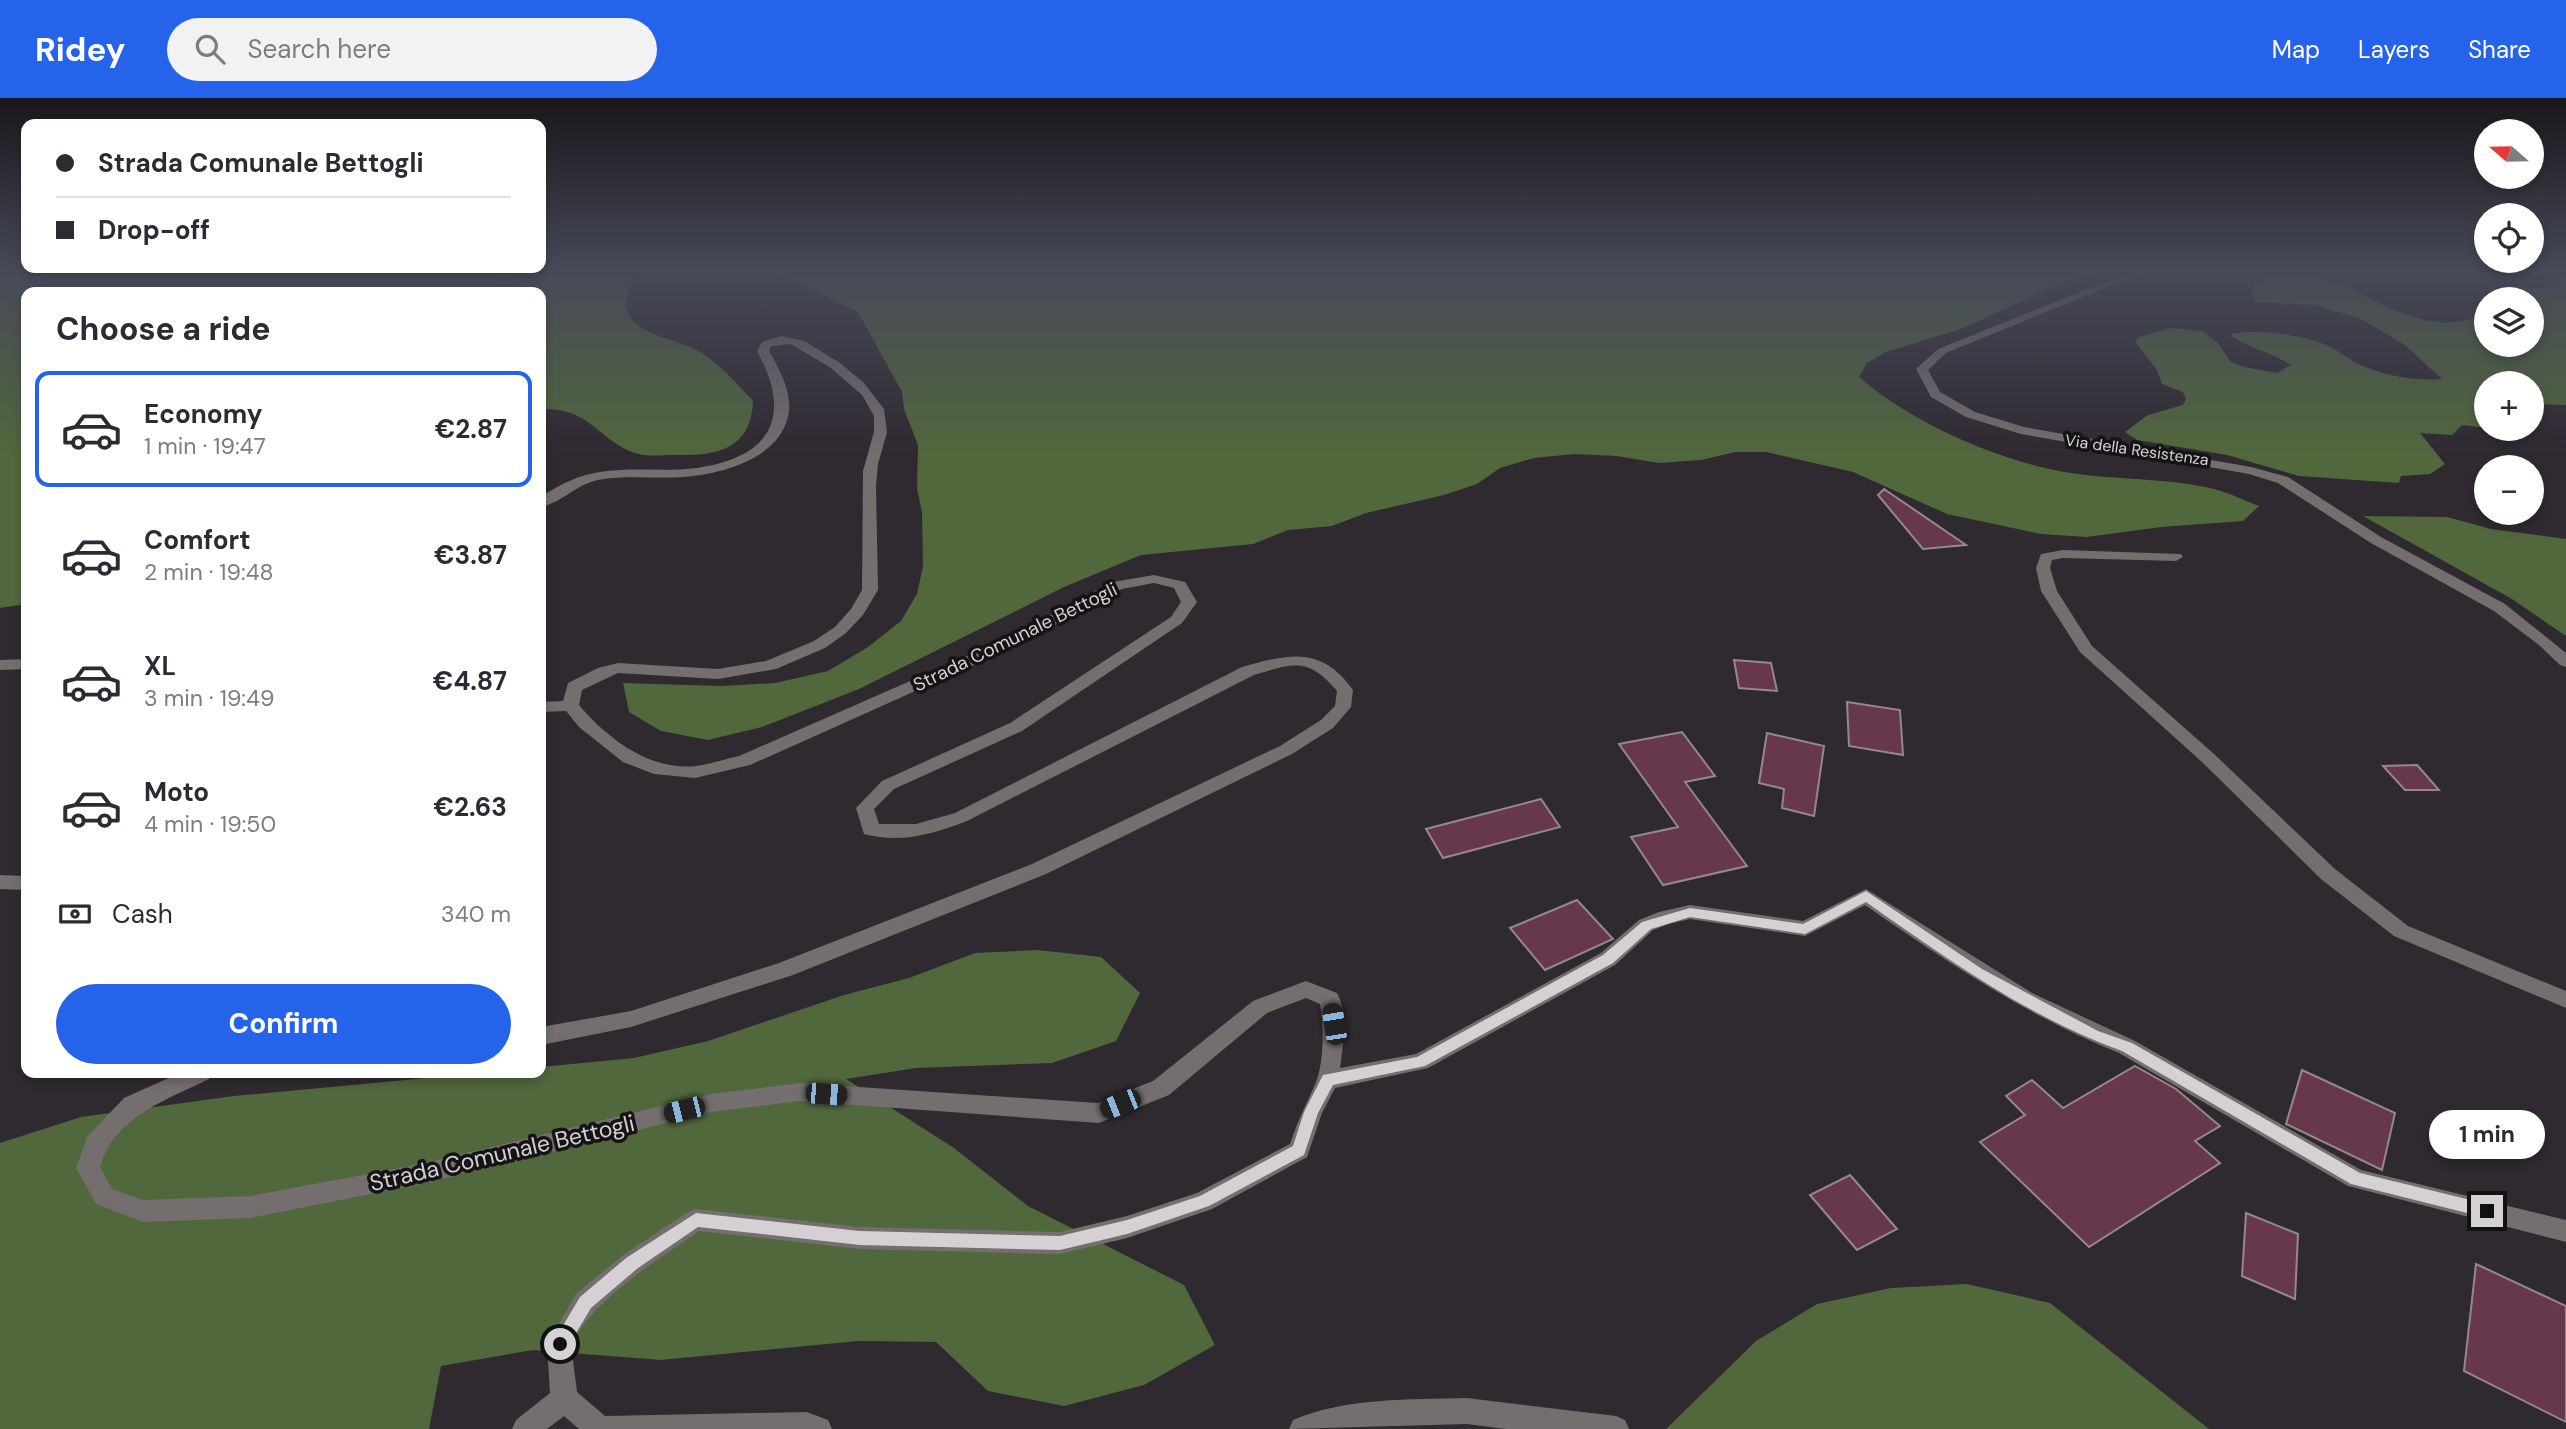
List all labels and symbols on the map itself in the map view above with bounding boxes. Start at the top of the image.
north arrow [2474,119,2544,189]
street label: Via della Resistenza [2064,430,2210,470]
street label: Strada Comunale Bettogli [909,577,1121,697]
car [1321,1002,1348,1046]
car [805,1082,848,1106]
car [1097,1086,1144,1122]
car [662,1095,707,1125]
street label: Strada Comunale Bettogli [367,1108,637,1198]
callout: 1 min [2429,1110,2545,1158]
route end [2471,1195,2503,1227]
route start [544,1328,576,1360]

